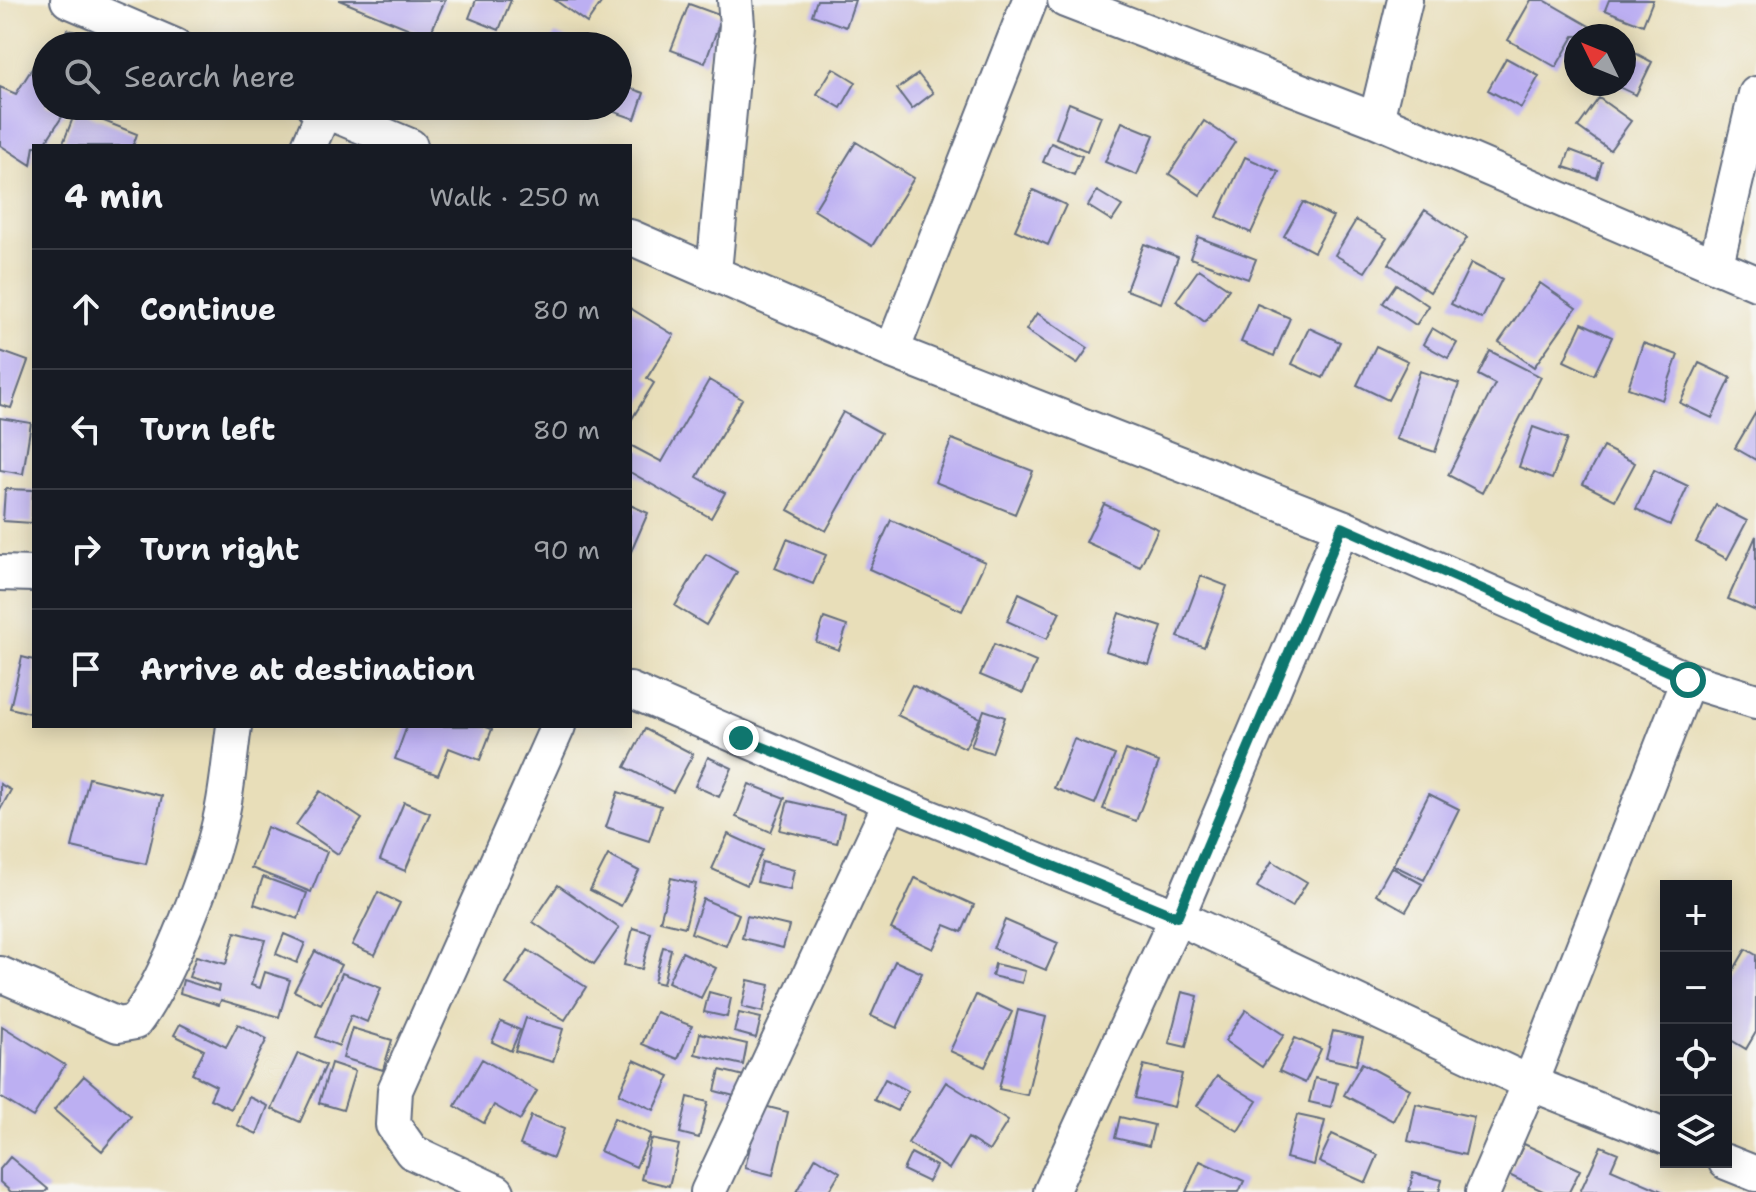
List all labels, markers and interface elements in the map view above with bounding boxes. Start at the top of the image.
north arrow [1564,24,1636,96]
search box [32,32,632,120]
icon: search [60,54,104,98]
text: Search here [124,56,295,97]
text: 4 min [64,173,163,219]
text: Walk · 250 m [429,179,600,214]
icon: ahead [64,287,108,331]
text: Continue [140,289,276,330]
text: 80 m [533,292,600,327]
icon: left [64,407,108,451]
text: Turn left [140,409,275,450]
text: 80 m [533,412,600,447]
icon: right [64,527,108,571]
text: Turn right [140,529,299,570]
text: 90 m [533,532,600,567]
icon: arrive [64,647,108,691]
text: Arrive at destination [140,649,475,690]
route start [1670,662,1706,698]
route end [723,720,759,756]
map controls [1660,880,1732,1168]
button: + [1660,880,1732,952]
button: − [1660,952,1732,1024]
button: locate [1660,1024,1732,1096]
button: layers [1660,1096,1732,1168]

